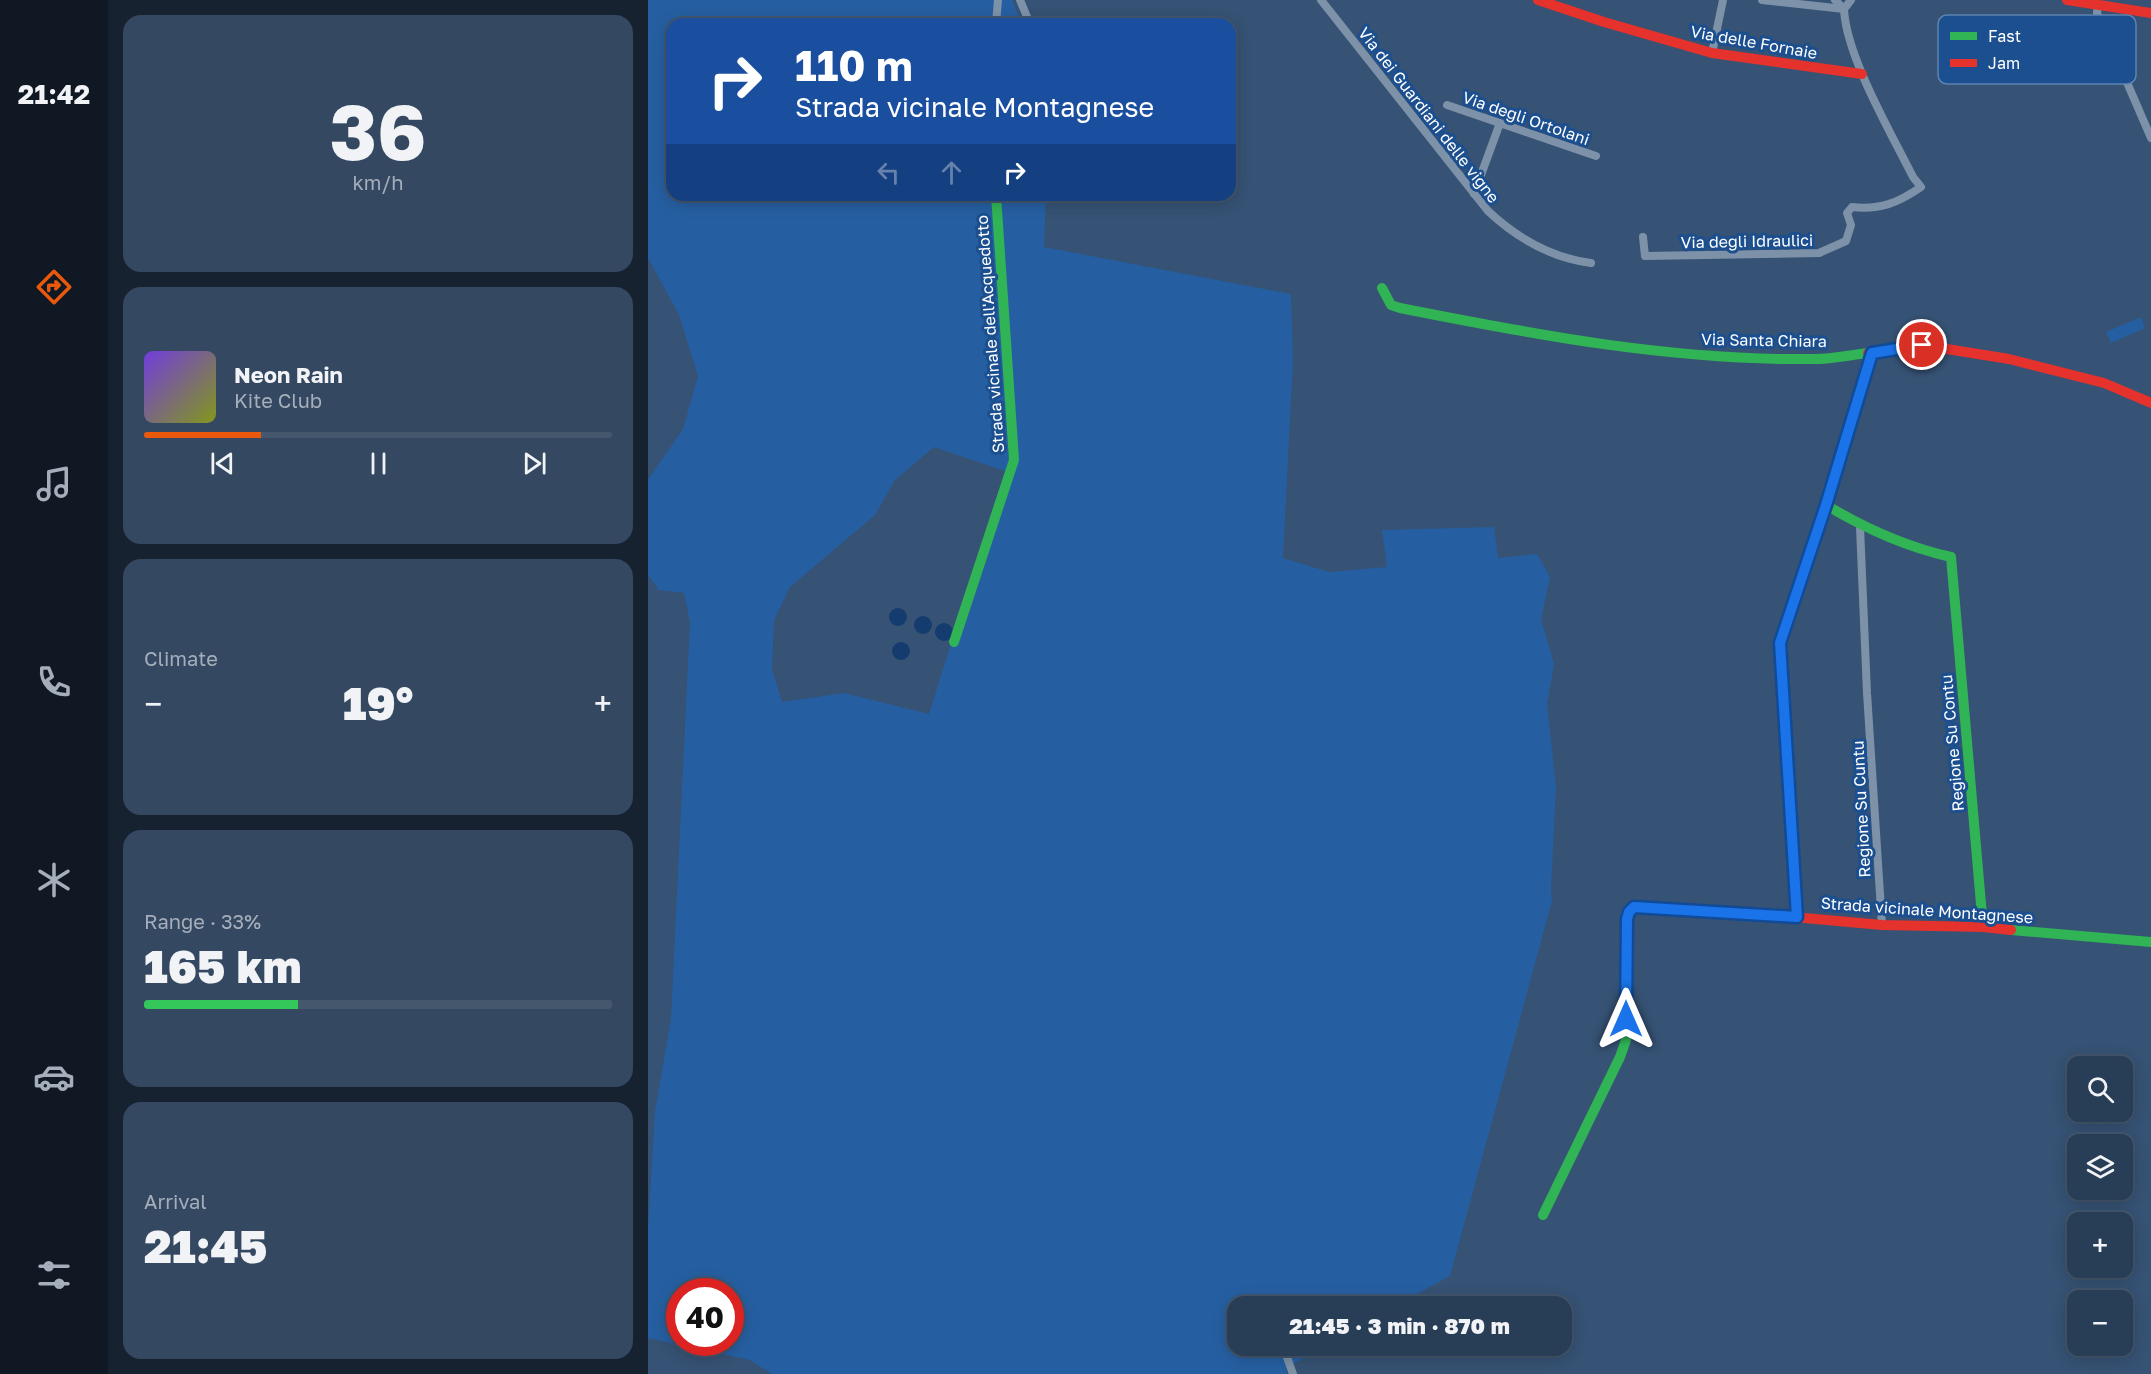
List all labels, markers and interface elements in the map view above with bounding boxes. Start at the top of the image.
legend [1938,15,2136,84]
street label: Via delle Fornaie [1689,21,1819,63]
street label: Via dei Guardiani delle vigne [1354,23,1504,207]
text: Fast [1988,26,2021,46]
text: 110 m [795,40,913,90]
icon: right [696,42,774,120]
text: Jam [1988,53,2020,73]
text: 21:42 [18,78,90,110]
text: 36 [329,84,427,177]
street label: Via degli Ortolani [1460,87,1592,149]
text: Strada vicinale Montagnese [795,91,1154,123]
icon: left [872,156,905,189]
icon: ahead [935,156,968,189]
icon: right [998,156,1031,189]
text: km/h [353,170,403,194]
street label: Strada vicinale dell'Acquedotto [972,214,1008,454]
street label: Via degli Idraulici [1681,230,1813,252]
icon: directions [33,266,75,308]
pin [1896,319,1947,370]
icon: arrive [1905,328,1938,361]
street label: Via Santa Chiara [1701,329,1827,351]
text: Neon Rain [234,361,343,388]
text: Kite Club [234,388,322,412]
icon: previous [206,447,239,480]
icon: pause [362,447,395,480]
icon: next [518,447,551,480]
icon: music [33,463,75,505]
text: Climate [144,646,218,670]
icon: phone [33,661,75,703]
street label: Regione Su Contu [1936,674,1968,812]
text: 19° [343,676,413,730]
text: − [144,684,162,723]
text: + [594,684,612,723]
street label: Regione Su Cuntu [1847,740,1875,878]
icon: climate [33,859,75,901]
street label: Strada vicinale Montagnese [1820,893,2034,927]
text: Range · 33% [144,909,261,933]
text: 165 km [144,939,302,993]
position arrow [1594,987,1658,1051]
icon: car [33,1056,75,1098]
map controls [2067,1056,2133,1356]
button: search [2067,1056,2133,1122]
button: layers [2067,1134,2133,1200]
text: Arrival [144,1189,207,1213]
button: + [2067,1212,2133,1278]
text: 21:45 [144,1219,267,1273]
icon: filters [33,1254,75,1296]
speed limit sign: 40 [666,1278,744,1356]
button: − [2067,1290,2133,1356]
text: 21:45 · 3 min · 870 m [1289,1312,1510,1339]

